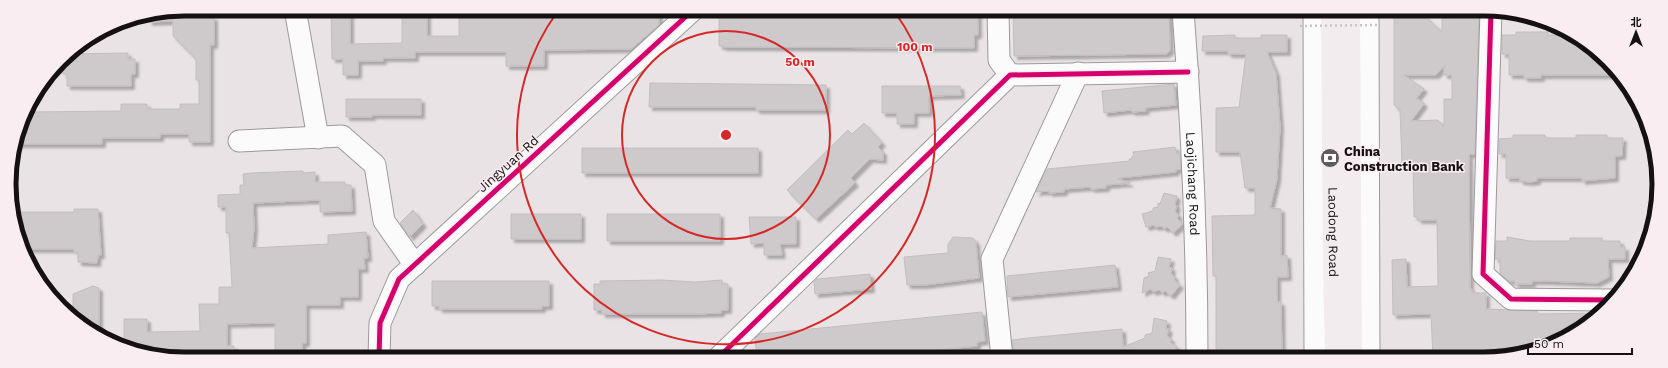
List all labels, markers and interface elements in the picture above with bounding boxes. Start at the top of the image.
north arrow [1616,12,1656,52]
text: 北 [1631,16,1642,29]
text: 100 m [897,40,933,54]
text: 50 m [785,55,815,69]
centre of rings [719,128,733,142]
street label: Laojichang Road [1183,131,1203,236]
street label: Jingyuan Rd [474,133,542,195]
place label: China Construction Bank [1344,144,1465,174]
bank icon: China Construction Bank [1319,147,1341,169]
street label: Laodong Road [1326,187,1342,277]
scale bar [1528,330,1632,356]
text: 50 m [1534,337,1564,351]

